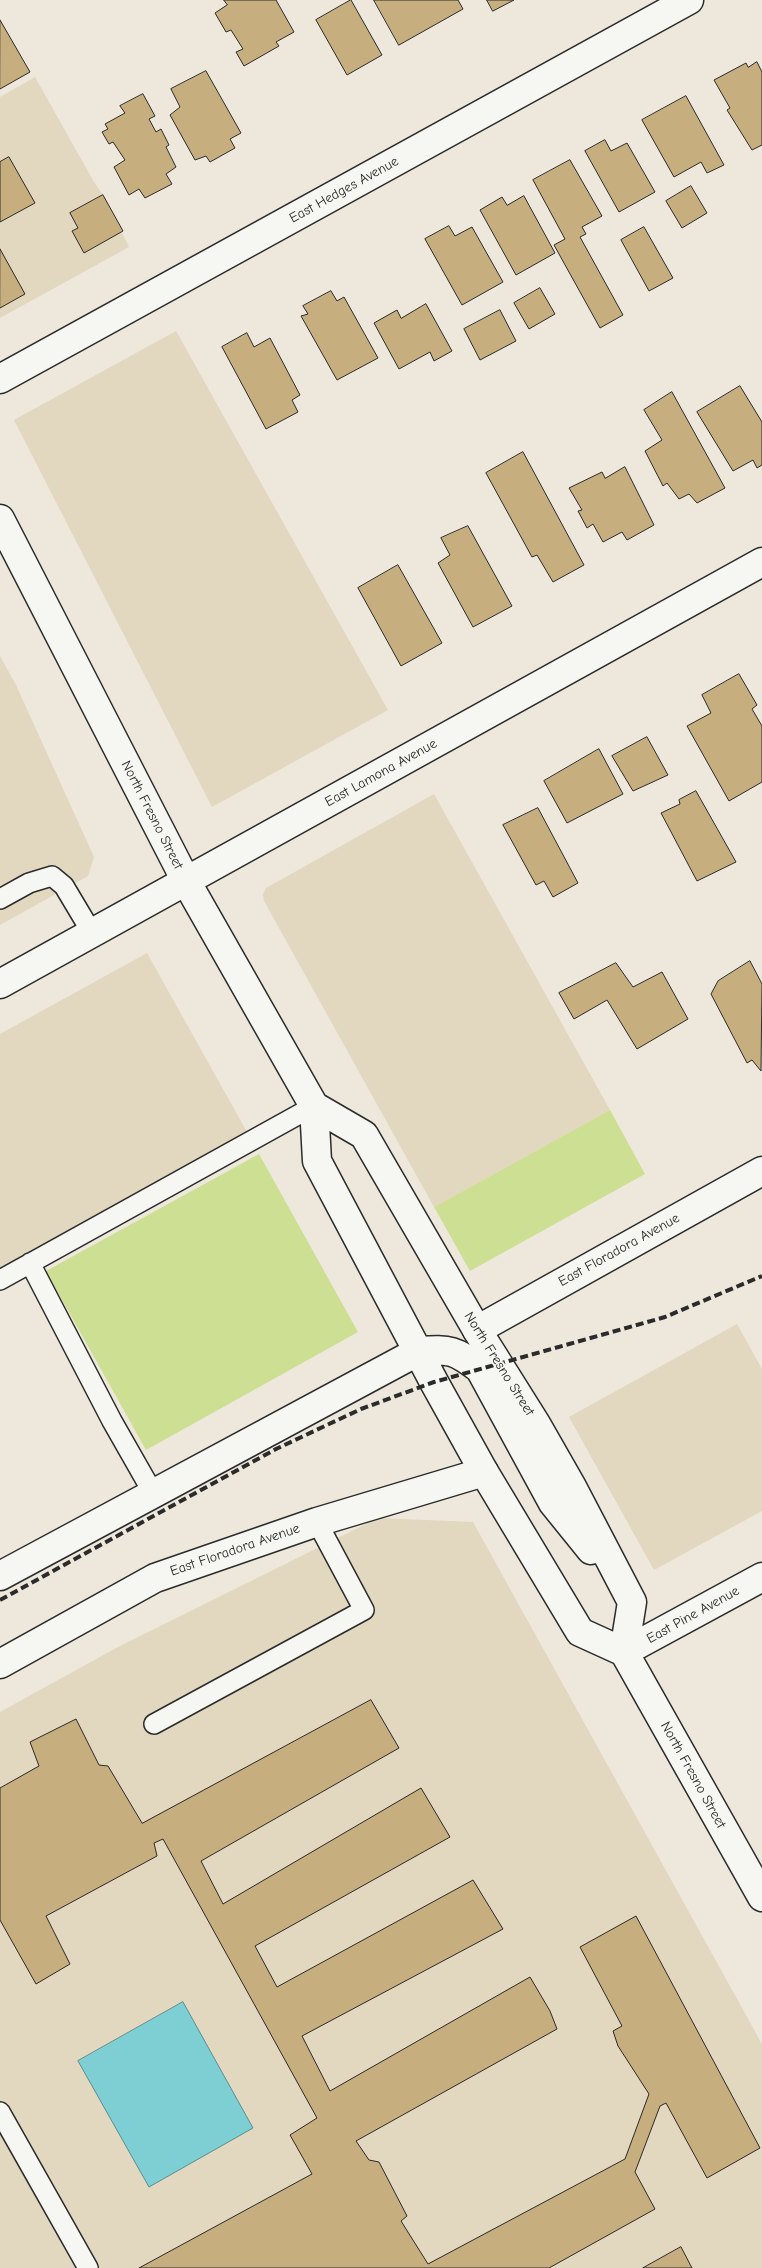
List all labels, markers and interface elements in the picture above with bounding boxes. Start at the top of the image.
street label: East Hedges Avenue [286,153,402,227]
street label: East Lamona Avenue [322,735,440,811]
street label: North Fresno Street [117,758,187,872]
street label: East Floradora Avenue [556,1210,682,1290]
street label: North Fresno Street [460,1309,538,1419]
street label: East Floradora Avenue [168,1520,302,1580]
street label: East Pine Avenue [644,1583,742,1647]
street label: North Fresno Street [657,1719,729,1831]

